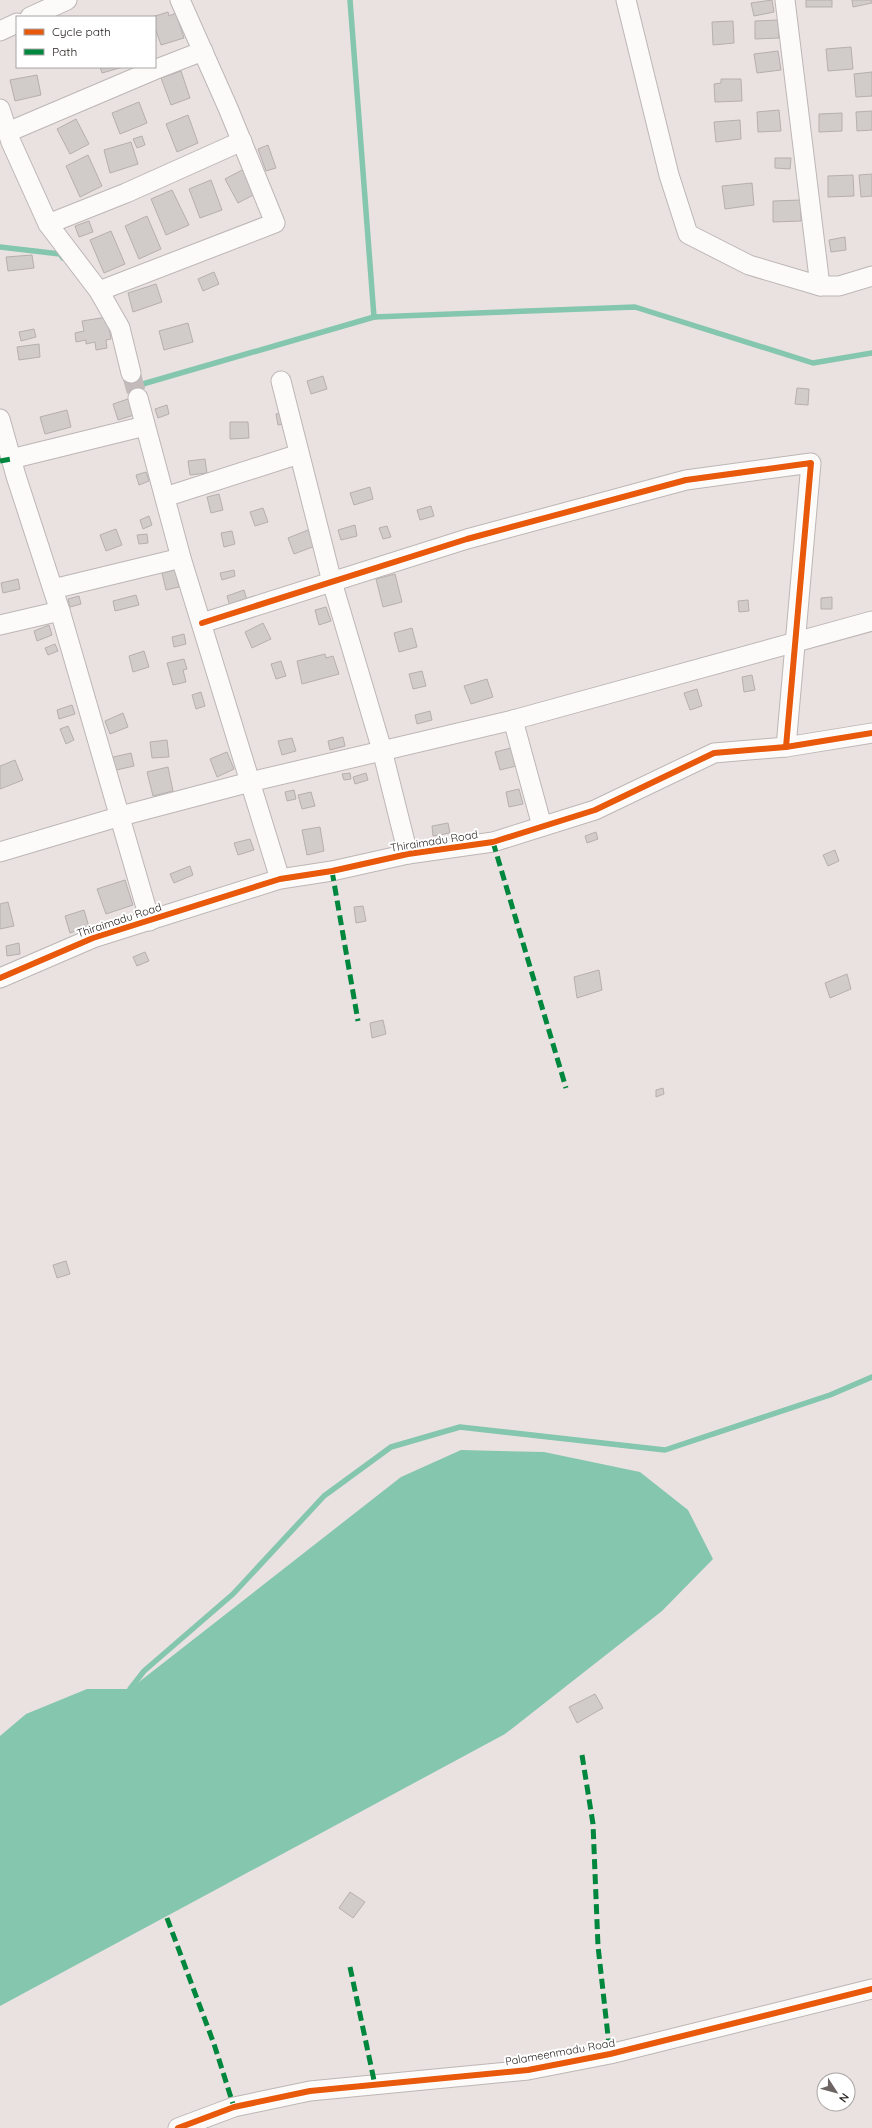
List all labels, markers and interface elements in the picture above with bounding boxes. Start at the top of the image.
legend [16,16,156,68]
text: Cycle path [52,24,111,39]
text: Path [52,44,77,59]
street label: Thiraimadu Road [389,827,479,855]
street label: Thiraimadu Road [75,900,163,940]
street label: Palameenmadu Road [504,2035,616,2069]
north arrow [816,2072,856,2112]
text: N [836,2090,852,2105]

